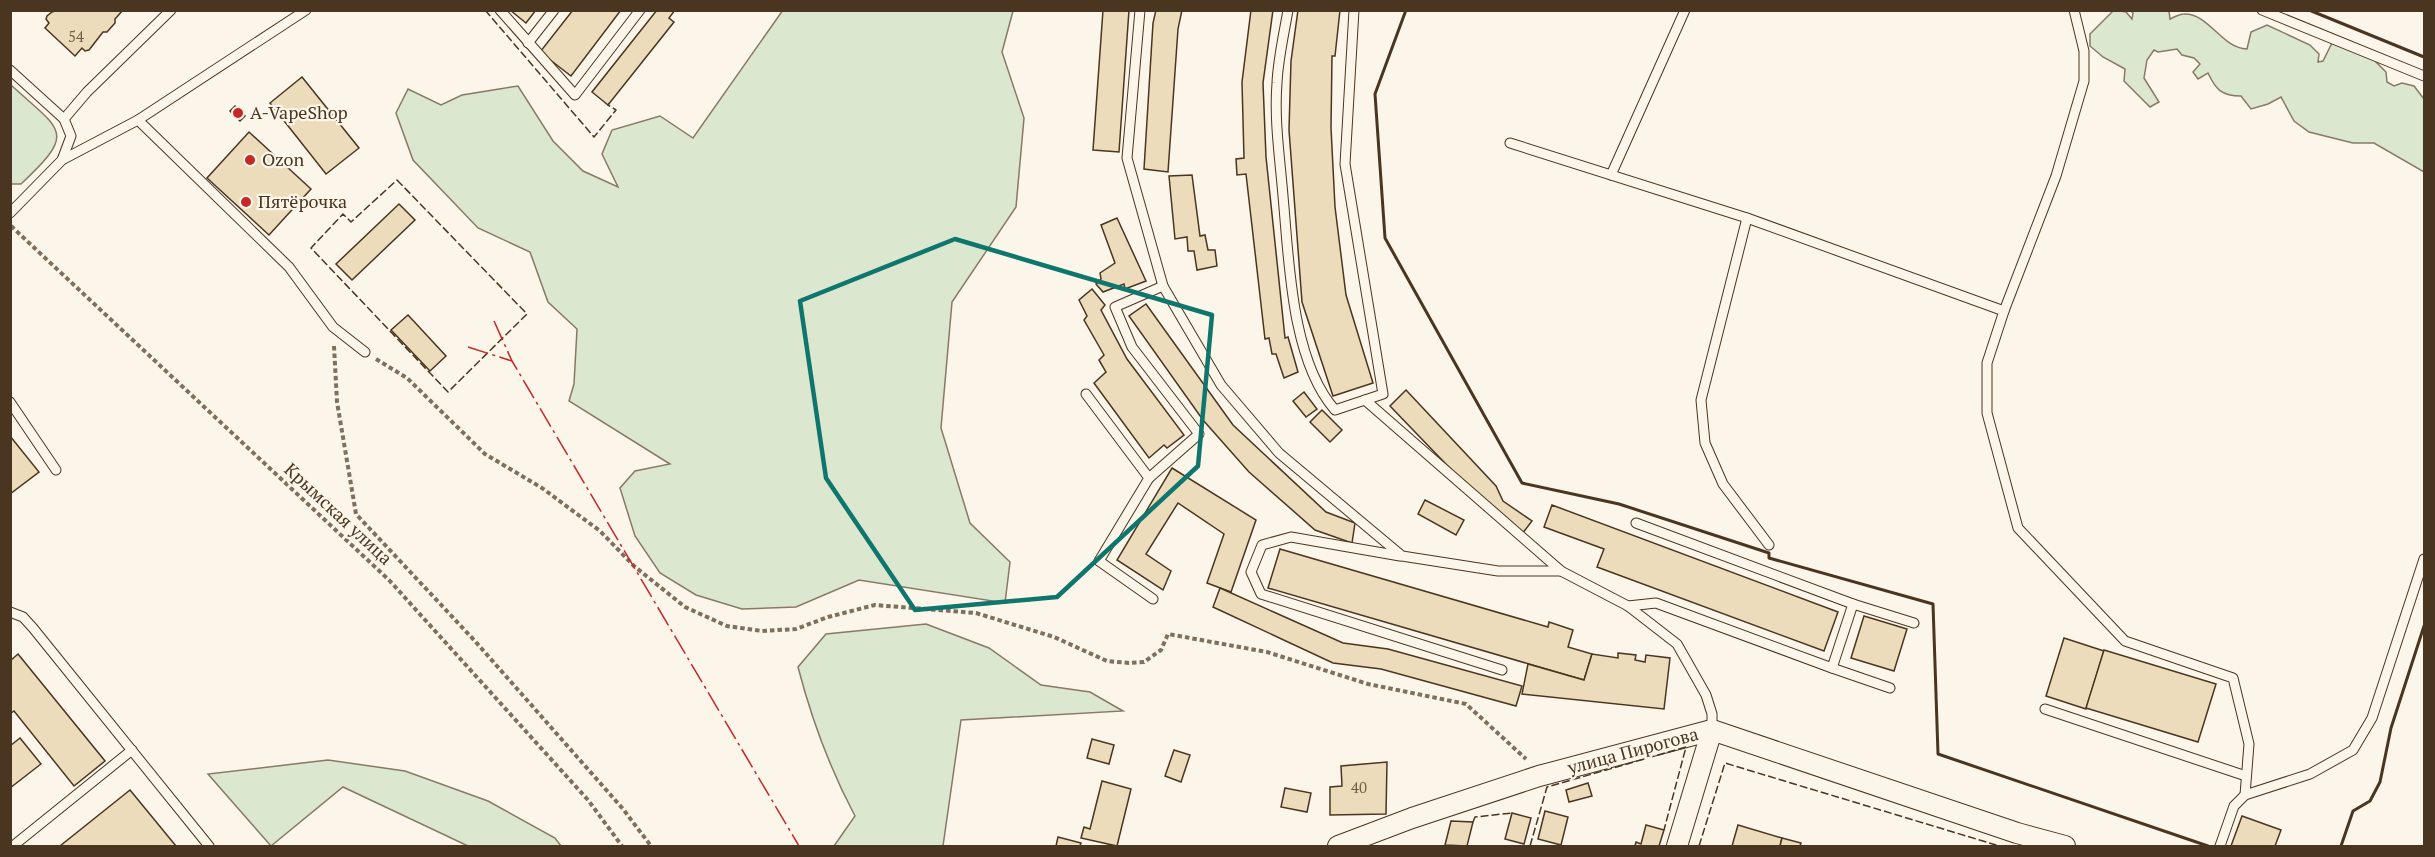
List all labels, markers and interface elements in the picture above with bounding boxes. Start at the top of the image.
house number: 54 [68,26,84,46]
place label: A-VapeShop [250,100,348,124]
marker: A-VapeShop [231,106,245,120]
place label: Ozon [262,147,305,171]
marker: Ozon [243,153,257,167]
place label: Пятёрочка [258,189,347,213]
marker: Пятёрочка [239,195,253,209]
street label: Крымская улица [280,457,398,570]
street label: улица Пирогова [1564,721,1701,779]
house number: 40 [1351,777,1367,797]

